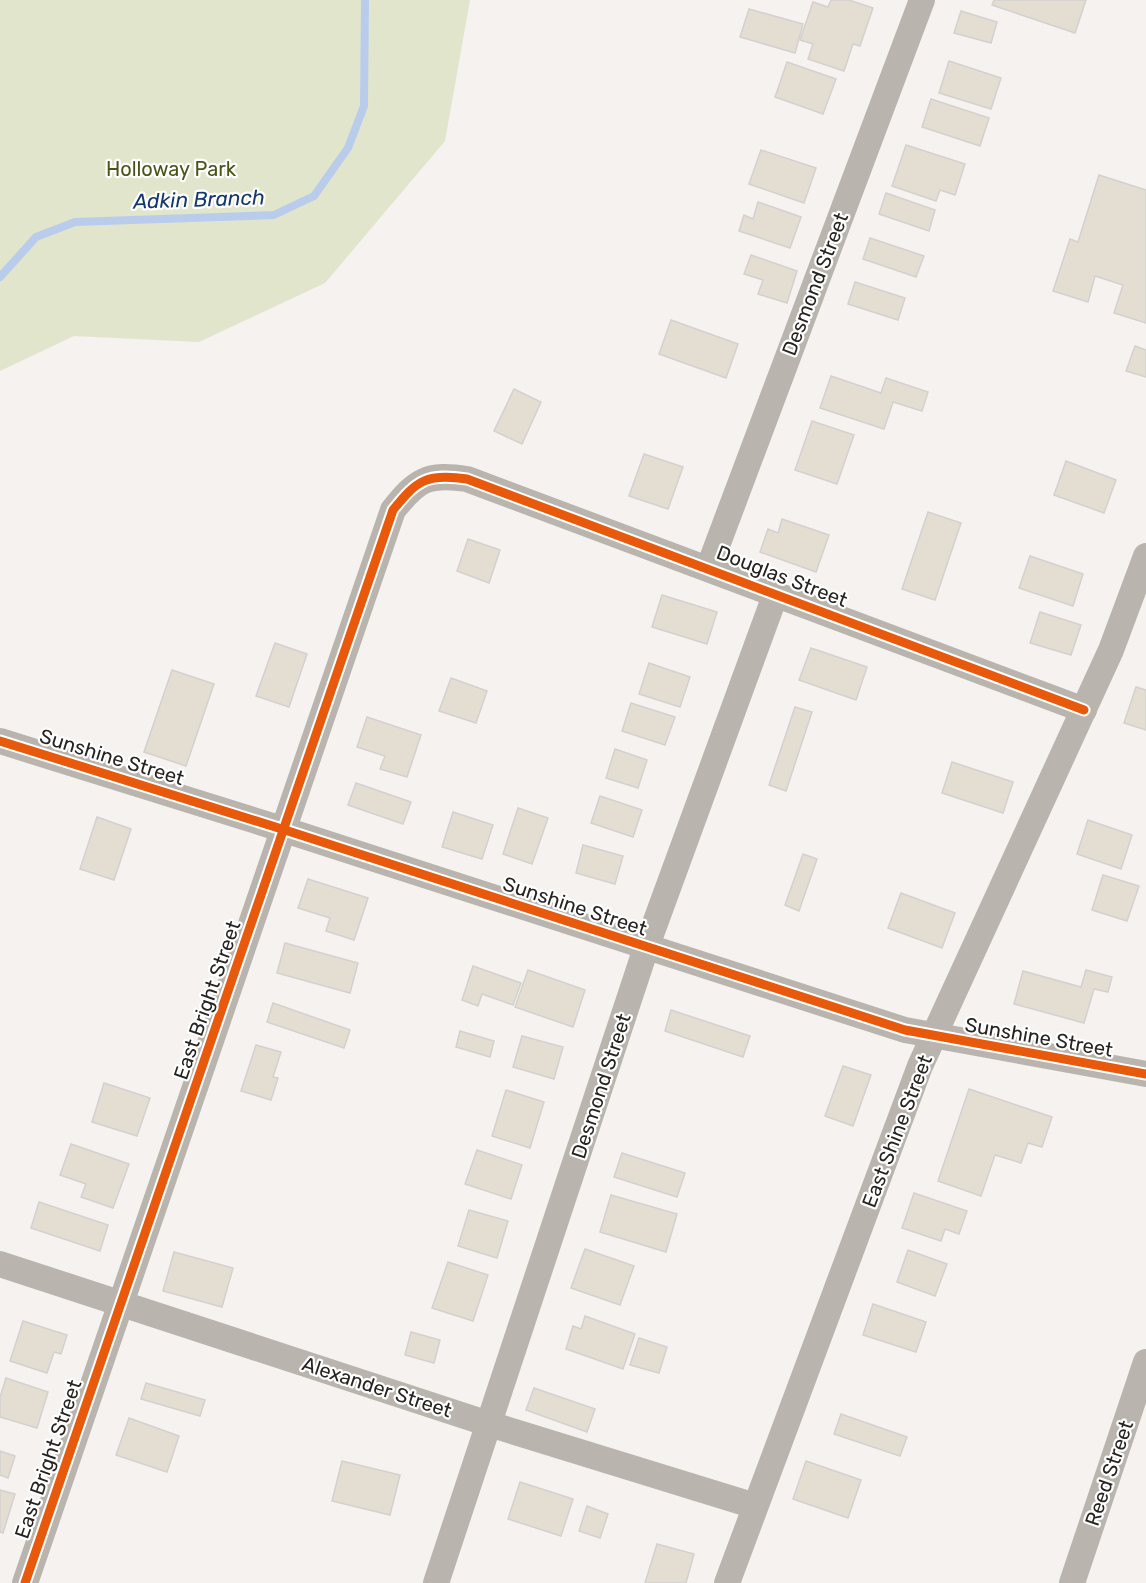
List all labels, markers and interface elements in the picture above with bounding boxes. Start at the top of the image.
park label: Holloway Park [106,157,237,181]
water label: Adkin Branch [132,184,265,214]
street label: Desmond Street [777,209,853,359]
street label: Douglas Street [713,540,851,612]
street label: Sunshine Street [37,724,187,790]
street label: Sunshine Street [500,871,650,941]
street label: East Bright Street [169,917,245,1083]
street label: Desmond Street [566,1010,636,1162]
street label: Sunshine Street [963,1012,1115,1062]
street label: East Shine Street [857,1051,937,1211]
street label: Alexander Street [299,1351,455,1423]
street label: East Bright Street [10,1376,86,1542]
street label: Reed Street [1080,1417,1138,1529]

